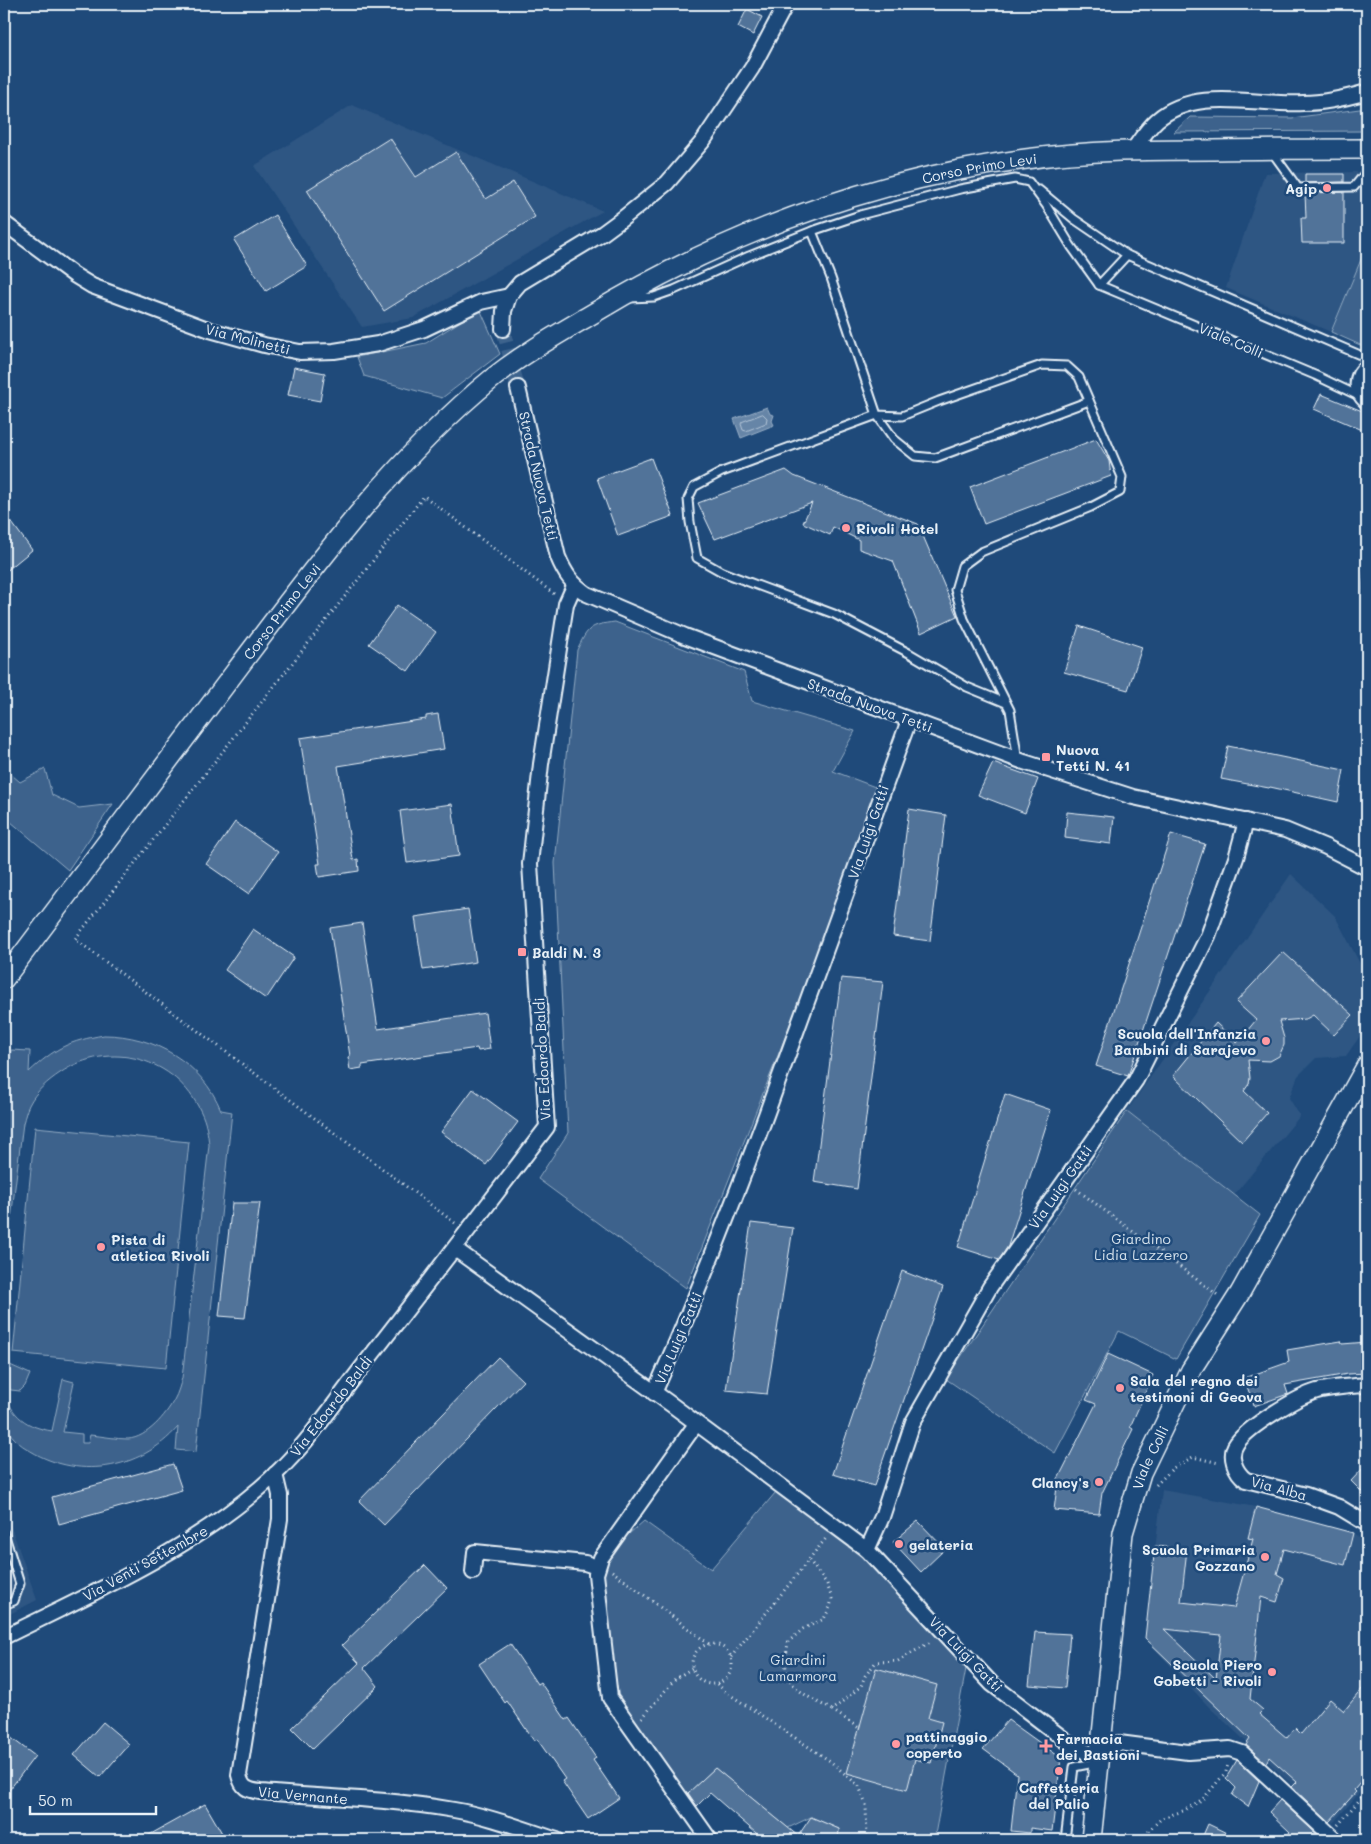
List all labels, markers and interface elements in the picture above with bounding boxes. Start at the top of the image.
street label: Corso Primo Levi [920,148,1038,187]
place label: Agip [1285,179,1317,198]
marker: Agip [1321,182,1333,194]
street label: Viale Colli [1196,318,1266,362]
street label: Via Molinetti [204,319,292,359]
street label: Strada Nuova Tetti [515,410,563,542]
place label: Rivoli Hotel [856,519,938,538]
marker: Rivoli Hotel [840,522,852,534]
street label: Corso Primo Levi [238,559,324,663]
street label: Strada Nuova Tetti [805,674,935,736]
place label: Nuova Tetti N. 41 [1056,740,1130,775]
marker: Nuova Tetti N. 41 [1040,751,1052,763]
street label: Via Luigi Gatti [843,782,893,882]
place label: Baldi N. 3 [532,943,601,962]
marker: Baldi N. 3 [516,946,528,958]
street label: Via Edoardo Baldi [529,997,555,1121]
place label: Scuola dell'Infanzia Bambini di Sarajevo [1114,1024,1257,1059]
marker: Scuola dell'Infanzia Bambini di Sarajevo [1260,1035,1272,1047]
street label: Via Luigi Gatti [1024,1141,1096,1233]
park label: Giardino Lidia Lazzero [1094,1229,1188,1264]
place label: Pista di atletica Rivoli [111,1230,210,1265]
marker: Pista di atletica Rivoli [95,1241,107,1253]
street label: Via Luigi Gatti [650,1289,706,1387]
street label: Via Edoardo Baldi [286,1352,376,1460]
place label: Sala del regno dei testimoni di Geova [1130,1371,1263,1406]
marker: Sala del regno dei testimoni di Geova [1114,1382,1126,1394]
street label: Viale Colli [1127,1422,1172,1492]
street label: Via Alba [1249,1471,1309,1505]
place label: Clancy's [1031,1473,1089,1492]
marker: Clancy's [1093,1476,1105,1488]
street label: Via Venti Settembre [79,1521,211,1605]
place label: gelateria [909,1535,974,1554]
marker: gelateria [893,1538,905,1550]
place label: Scuola Primaria Gozzano [1142,1540,1255,1575]
marker: Scuola Primaria Gozzano [1259,1551,1271,1563]
street label: Via Luigi Gatti [925,1612,1007,1696]
park label: Giardini Lamarmora [759,1650,837,1685]
place label: Scuola Piero Gobetti - Rivoli [1153,1655,1262,1690]
marker: Scuola Piero Gobetti - Rivoli [1266,1666,1278,1678]
place label: pattinaggio coperto [906,1727,988,1762]
place label: Farmacia dei Bastioni [1056,1729,1140,1764]
marker: pattinaggio coperto [890,1738,902,1750]
marker: Farmacia dei Bastioni [1040,1740,1052,1752]
marker: Caffetteria del Palio [1053,1765,1065,1777]
place label: Caffetteria del Palio [1019,1778,1100,1813]
street label: Via Vernante [257,1782,349,1808]
scale bar [30,1784,156,1816]
text: 50 m [38,1790,73,1810]

